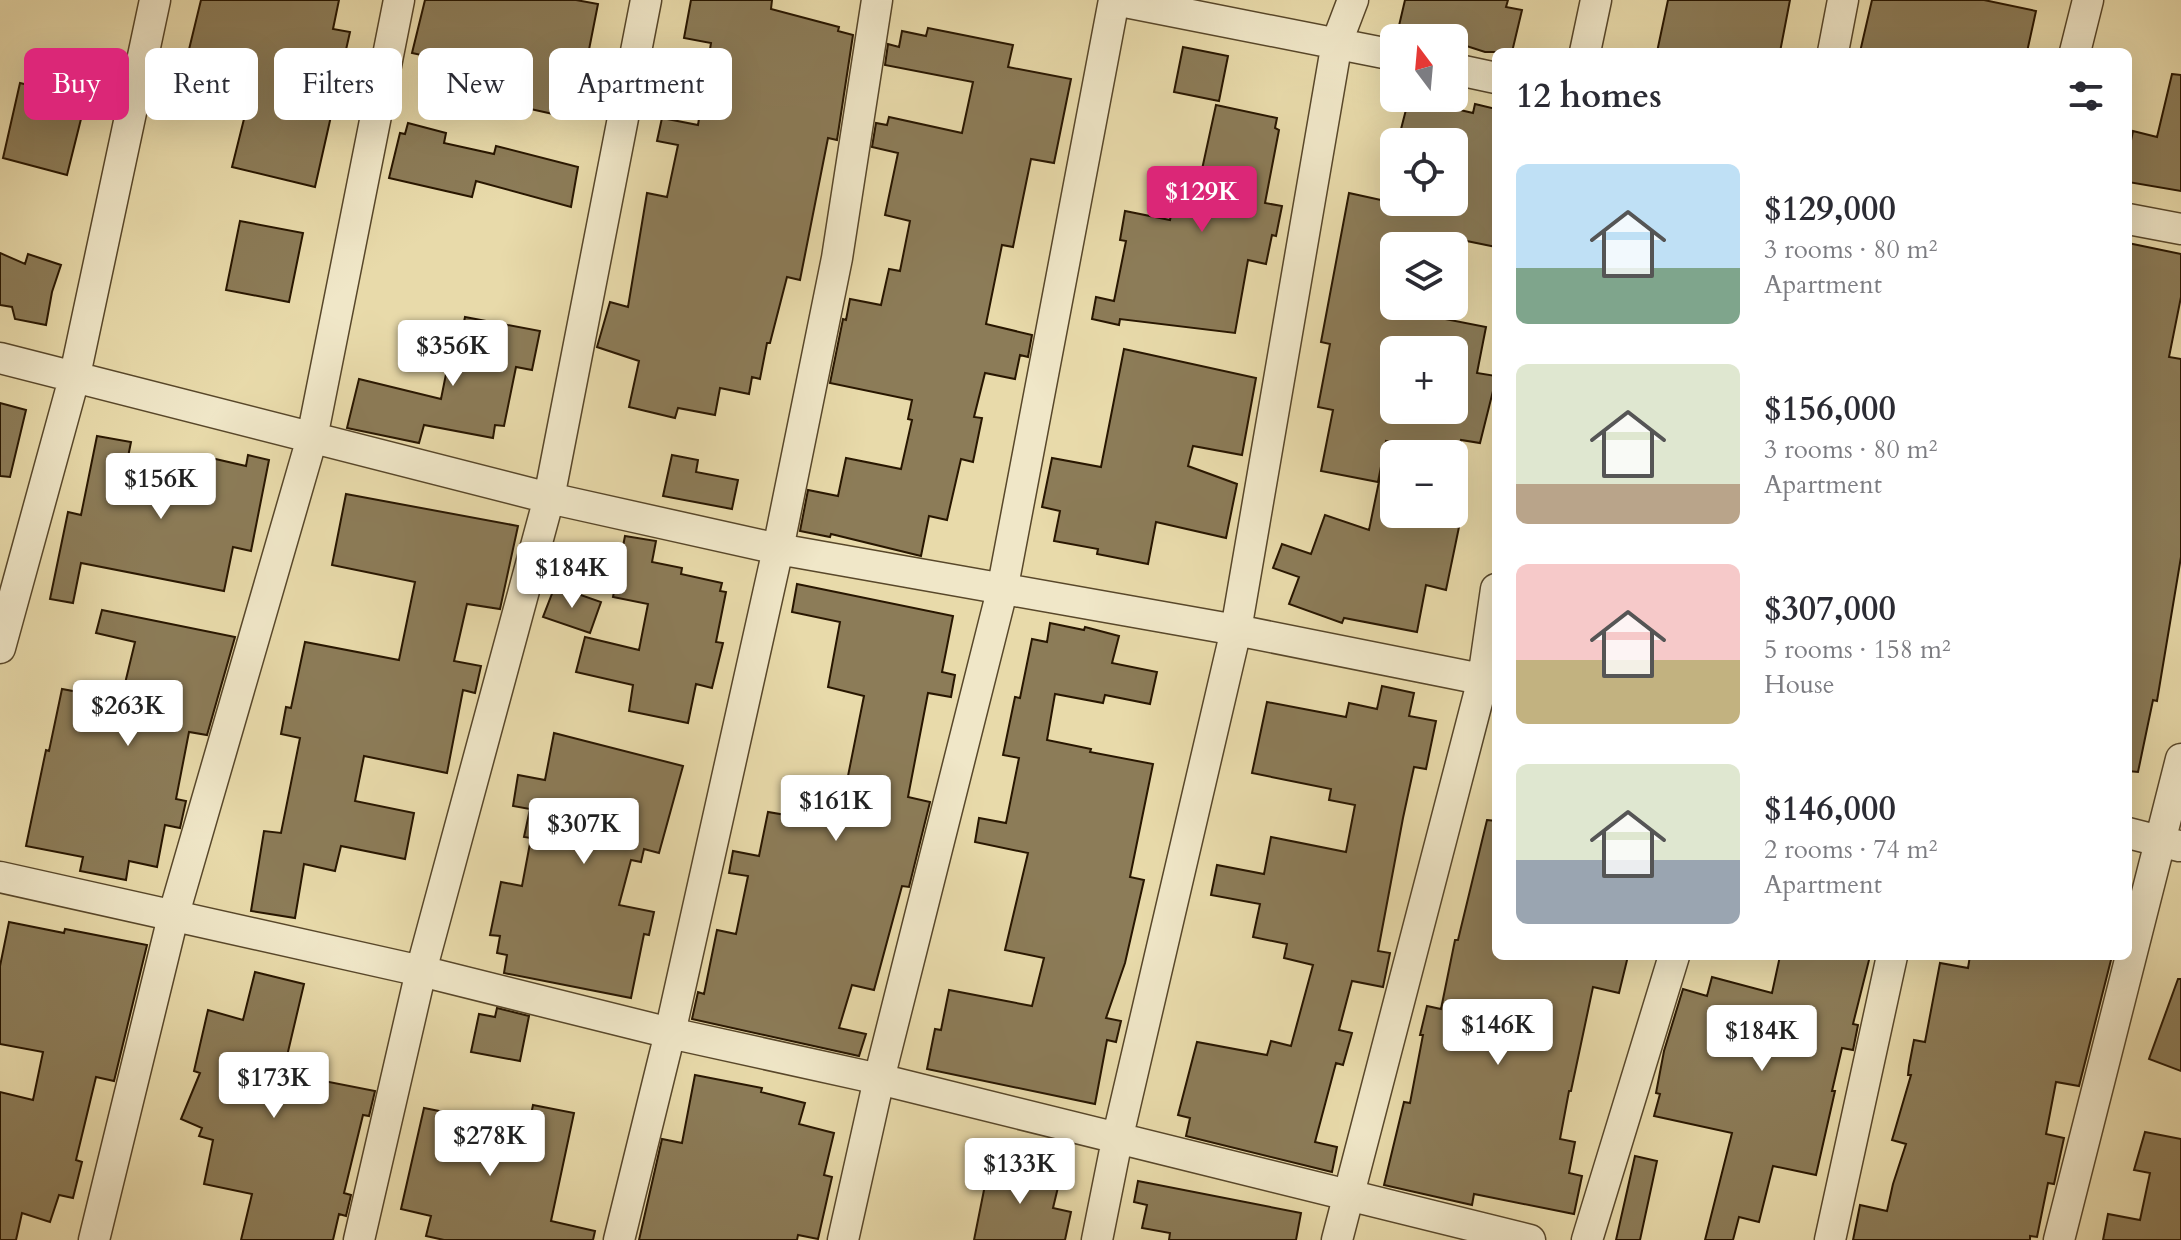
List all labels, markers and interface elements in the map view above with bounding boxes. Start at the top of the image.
north arrow [1380,24,1468,112]
map controls [1380,24,1468,528]
chip: Buy [24,48,129,120]
chip: Rent [145,48,258,120]
chip: Filters [274,48,402,120]
chip: New [418,48,533,120]
chip: Apartment [549,48,732,120]
text: 12 homes [1516,73,1662,119]
icon: filters [2064,74,2108,118]
button: locate [1380,128,1468,216]
pin: $129K [1146,166,1258,234]
text: $129K [1165,174,1239,209]
text: $129,000 [1764,186,1896,232]
icon: home [1580,196,1676,292]
button: layers [1380,232,1468,320]
text: 3 rooms · 80 m² [1764,232,1937,267]
text: Apartment [1764,267,1882,302]
pin: $356K [397,320,509,388]
text: $356K [416,328,490,363]
button: + [1380,336,1468,424]
text: $156,000 [1764,386,1896,432]
icon: home [1580,396,1676,492]
text: 3 rooms · 80 m² [1764,432,1937,467]
button: − [1380,440,1468,528]
pin: $156K [105,453,217,521]
text: $156K [124,461,198,496]
text: Apartment [1764,467,1882,502]
pin: $184K [516,542,628,610]
text: $184K [535,550,609,585]
text: $307,000 [1764,586,1896,632]
icon: home [1580,596,1676,692]
text: 5 rooms · 158 m² [1764,632,1951,667]
text: House [1764,667,1835,702]
pin: $263K [72,680,184,748]
text: $263K [91,688,165,723]
pin: $161K [780,775,892,843]
text: $161K [799,783,873,818]
text: $146,000 [1764,786,1896,832]
icon: home [1580,796,1676,892]
pin: $307K [528,798,640,866]
text: $307K [547,806,621,841]
text: 2 rooms · 74 m² [1764,832,1937,867]
text: Apartment [1764,867,1882,902]
pin: $146K [1442,999,1554,1067]
pin: $184K [1706,1005,1818,1073]
text: $146K [1461,1007,1535,1042]
text: $184K [1725,1013,1799,1048]
pin: $173K [218,1052,330,1120]
text: $173K [237,1060,311,1095]
pin: $278K [434,1110,546,1178]
text: $278K [453,1118,527,1153]
pin: $133K [964,1138,1076,1206]
text: $133K [983,1146,1057,1181]

